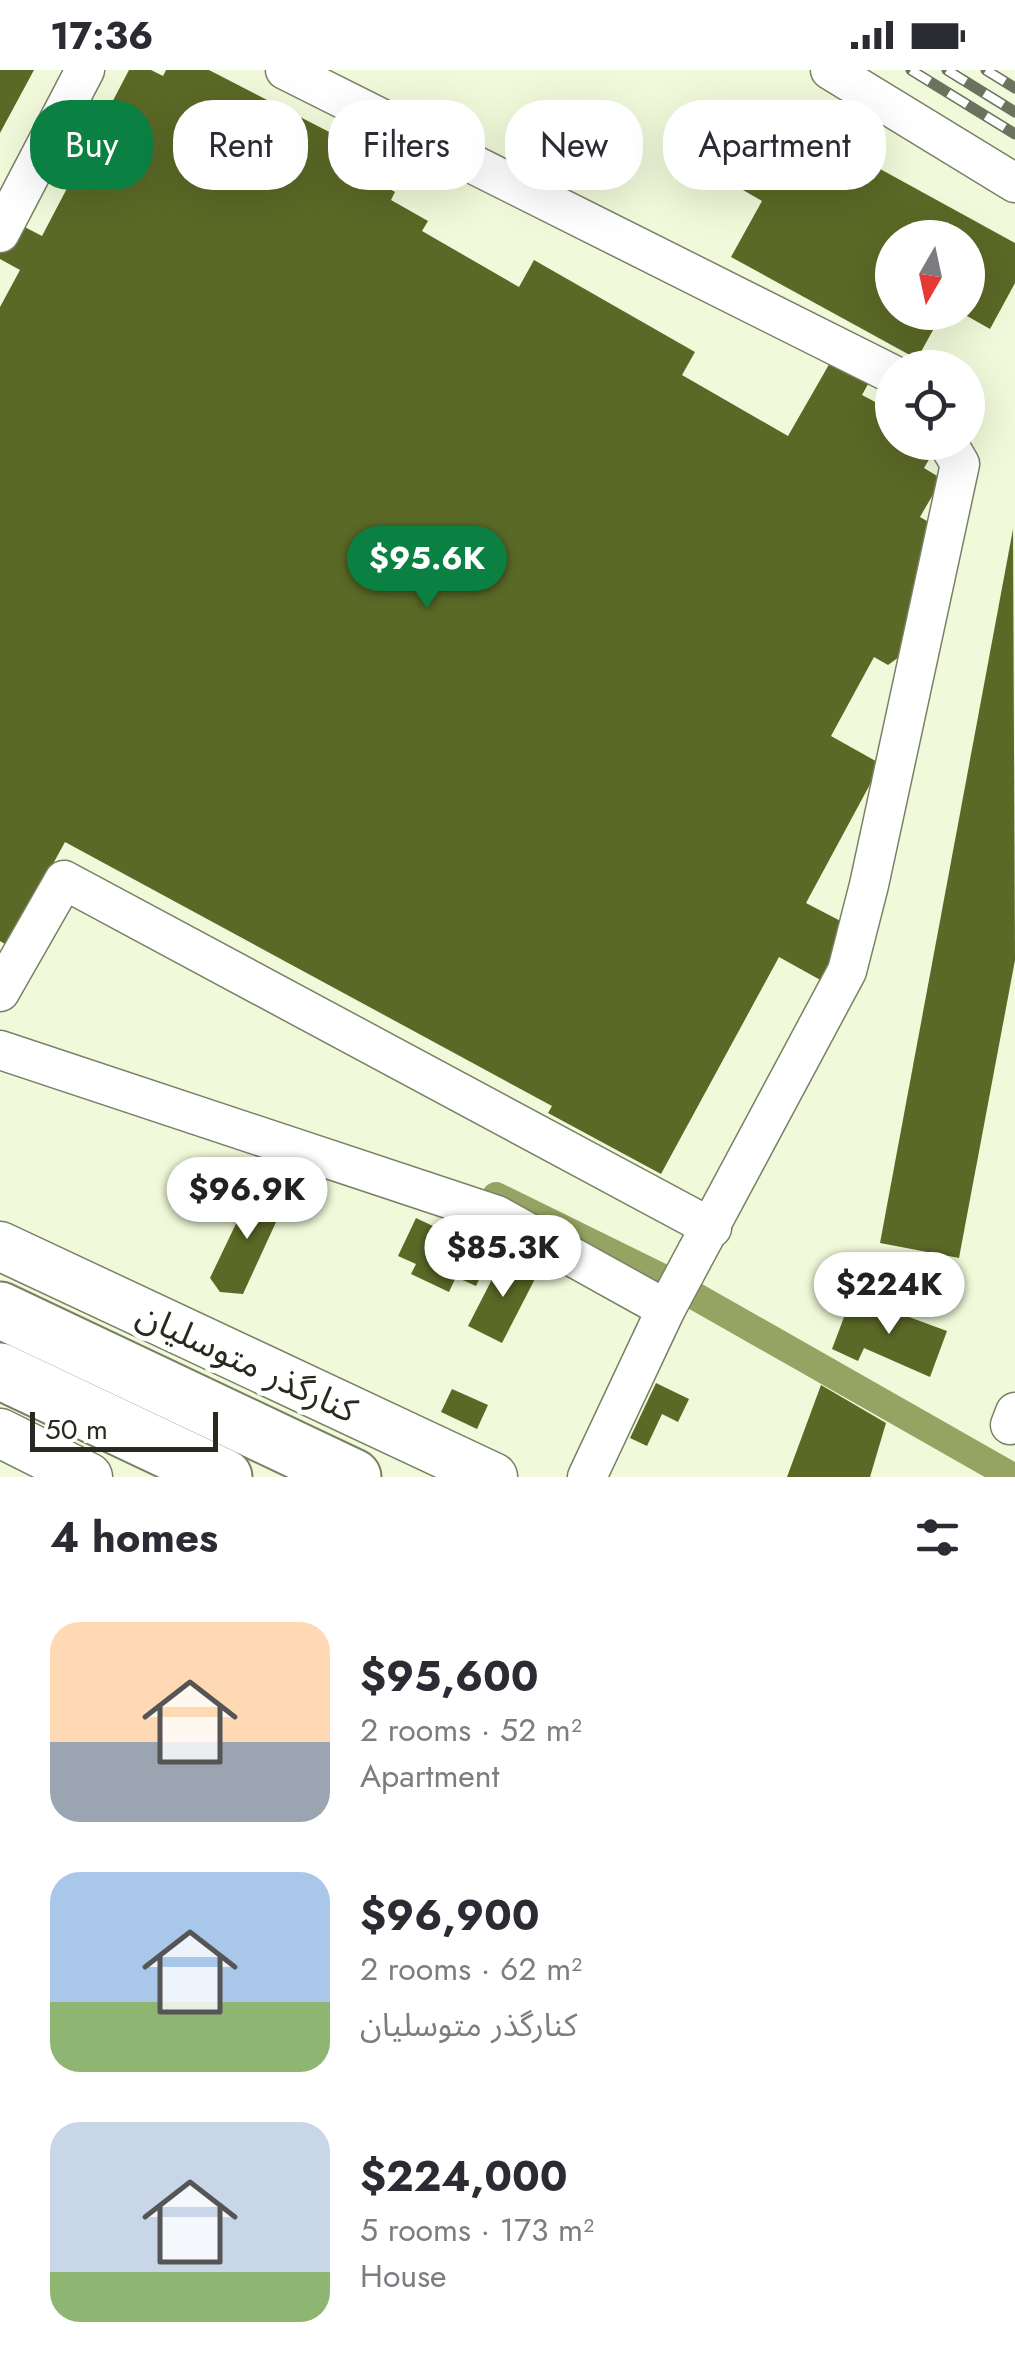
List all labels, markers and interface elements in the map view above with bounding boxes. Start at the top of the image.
text: 17:36 [50,8,154,63]
chip: Buy [30,100,153,190]
chip: Rent [173,100,308,190]
chip: Filters [328,100,485,190]
chip: New [505,100,643,190]
chip: Apartment [663,100,886,190]
north arrow [875,220,985,330]
map controls [875,220,985,460]
button: locate [875,350,985,460]
pin: $95.6K [346,526,508,611]
text: $95.6K [369,535,485,581]
pin: $96.9K [166,1157,328,1242]
text: $96.9K [189,1166,305,1212]
pin: $85.3K [422,1215,584,1300]
text: $85.3K [446,1224,560,1270]
pin: $224K [819,1252,959,1337]
text: $224K [836,1261,942,1307]
street label: کنارگذر متوسلیان [129,1289,366,1435]
scale bar [30,1407,218,1452]
text: 50 m [45,1409,108,1450]
text: 4 homes [50,1507,218,1568]
icon: filters [910,1510,965,1565]
text: $95,600 [360,1646,539,1707]
icon: home [130,1662,250,1782]
text: 2 rooms · 52 m² [360,1707,582,1753]
text: Apartment [360,1753,499,1799]
text: $96,900 [360,1885,540,1946]
icon: home [130,1912,250,2032]
text: 2 rooms · 62 m² [360,1946,582,1992]
text: کنارگذر متوسلیان [360,2002,577,2048]
text: $224,000 [360,2146,568,2207]
icon: home [130,2162,250,2282]
text: 5 rooms · 173 m² [360,2207,594,2253]
text: House [360,2253,447,2299]

